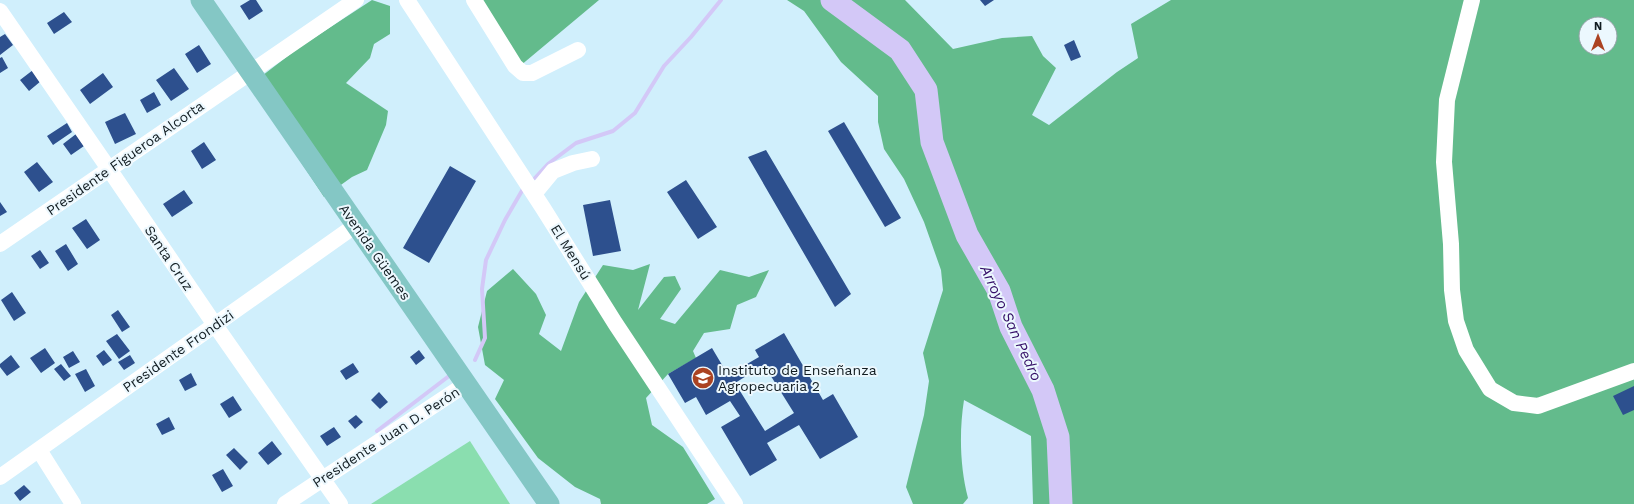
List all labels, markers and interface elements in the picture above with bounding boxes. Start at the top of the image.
north arrow [1578,16,1618,56]
text: N [1594,20,1602,33]
street label: Presidente Figueroa Alcorta [43,97,207,219]
street label: Avenida Güemes [336,201,414,303]
street label: El Mensú [548,221,594,283]
street label: Santa Cruz [141,222,197,294]
water label: Arroyo San Pedro [976,261,1046,384]
street label: Presidente Frondizi [120,307,236,395]
place label: Instituto de Enseñanza Agropecuaria 2 [718,362,877,394]
school or university icon: Instituto de Enseñanza Agropecuaria 2 [690,365,716,391]
street label: Presidente Juan D. Perón [310,383,462,491]

